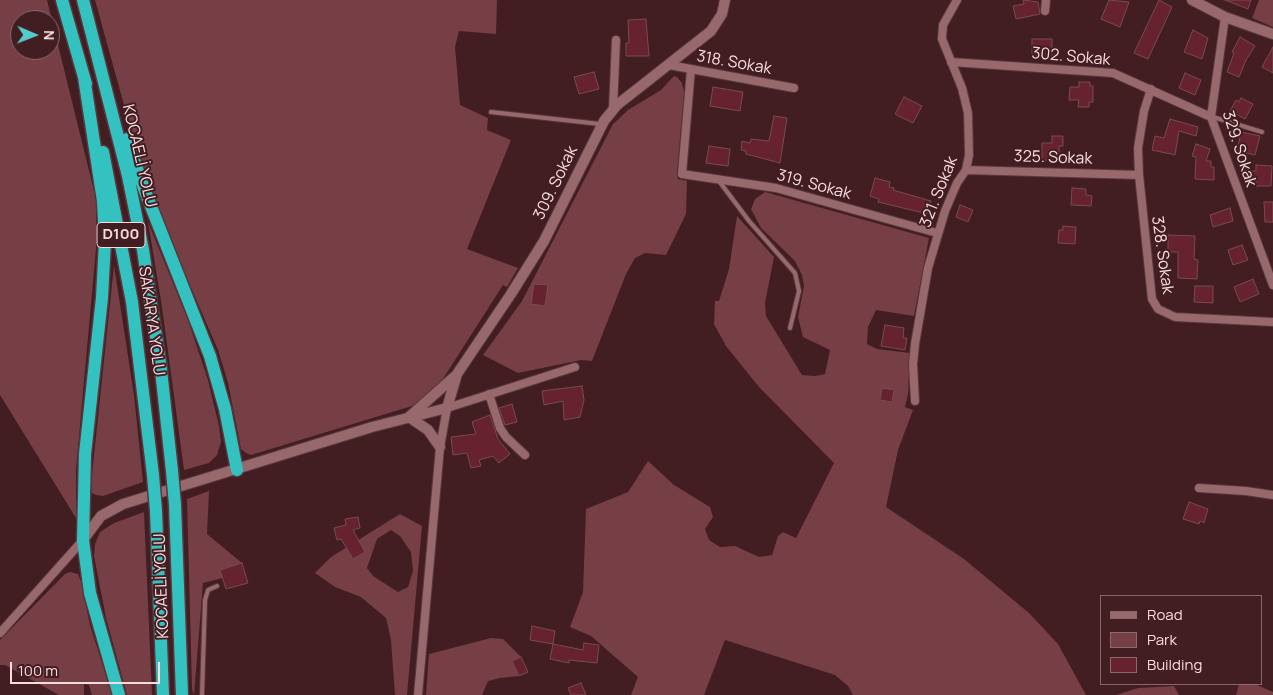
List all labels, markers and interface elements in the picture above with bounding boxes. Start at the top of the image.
north arrow [10,10,60,60]
text: N [40,30,59,40]
street label: 302. Sokak [1031,44,1111,70]
street label: 318. Sokak [695,47,773,79]
street label: KOCAELİ YOLU [118,103,160,209]
street label: 329. Sokak [1218,109,1260,189]
street label: 309. Sokak [530,143,582,223]
street label: 325. Sokak [1013,147,1093,169]
street label: 321. Sokak [916,154,962,230]
street label: 319. Sokak [775,166,853,204]
street label: 328. Sokak [1147,215,1177,295]
road number: D100 [97,222,145,248]
street label: SAKARYA YOLU [134,265,168,377]
street label: KOCAELİ YOLU [151,533,173,639]
legend [1100,595,1263,685]
text: Road [1147,604,1183,625]
text: Park [1147,629,1177,650]
scale bar [12,652,162,684]
text: Building [1147,654,1202,675]
text: 100 m [18,660,58,681]

